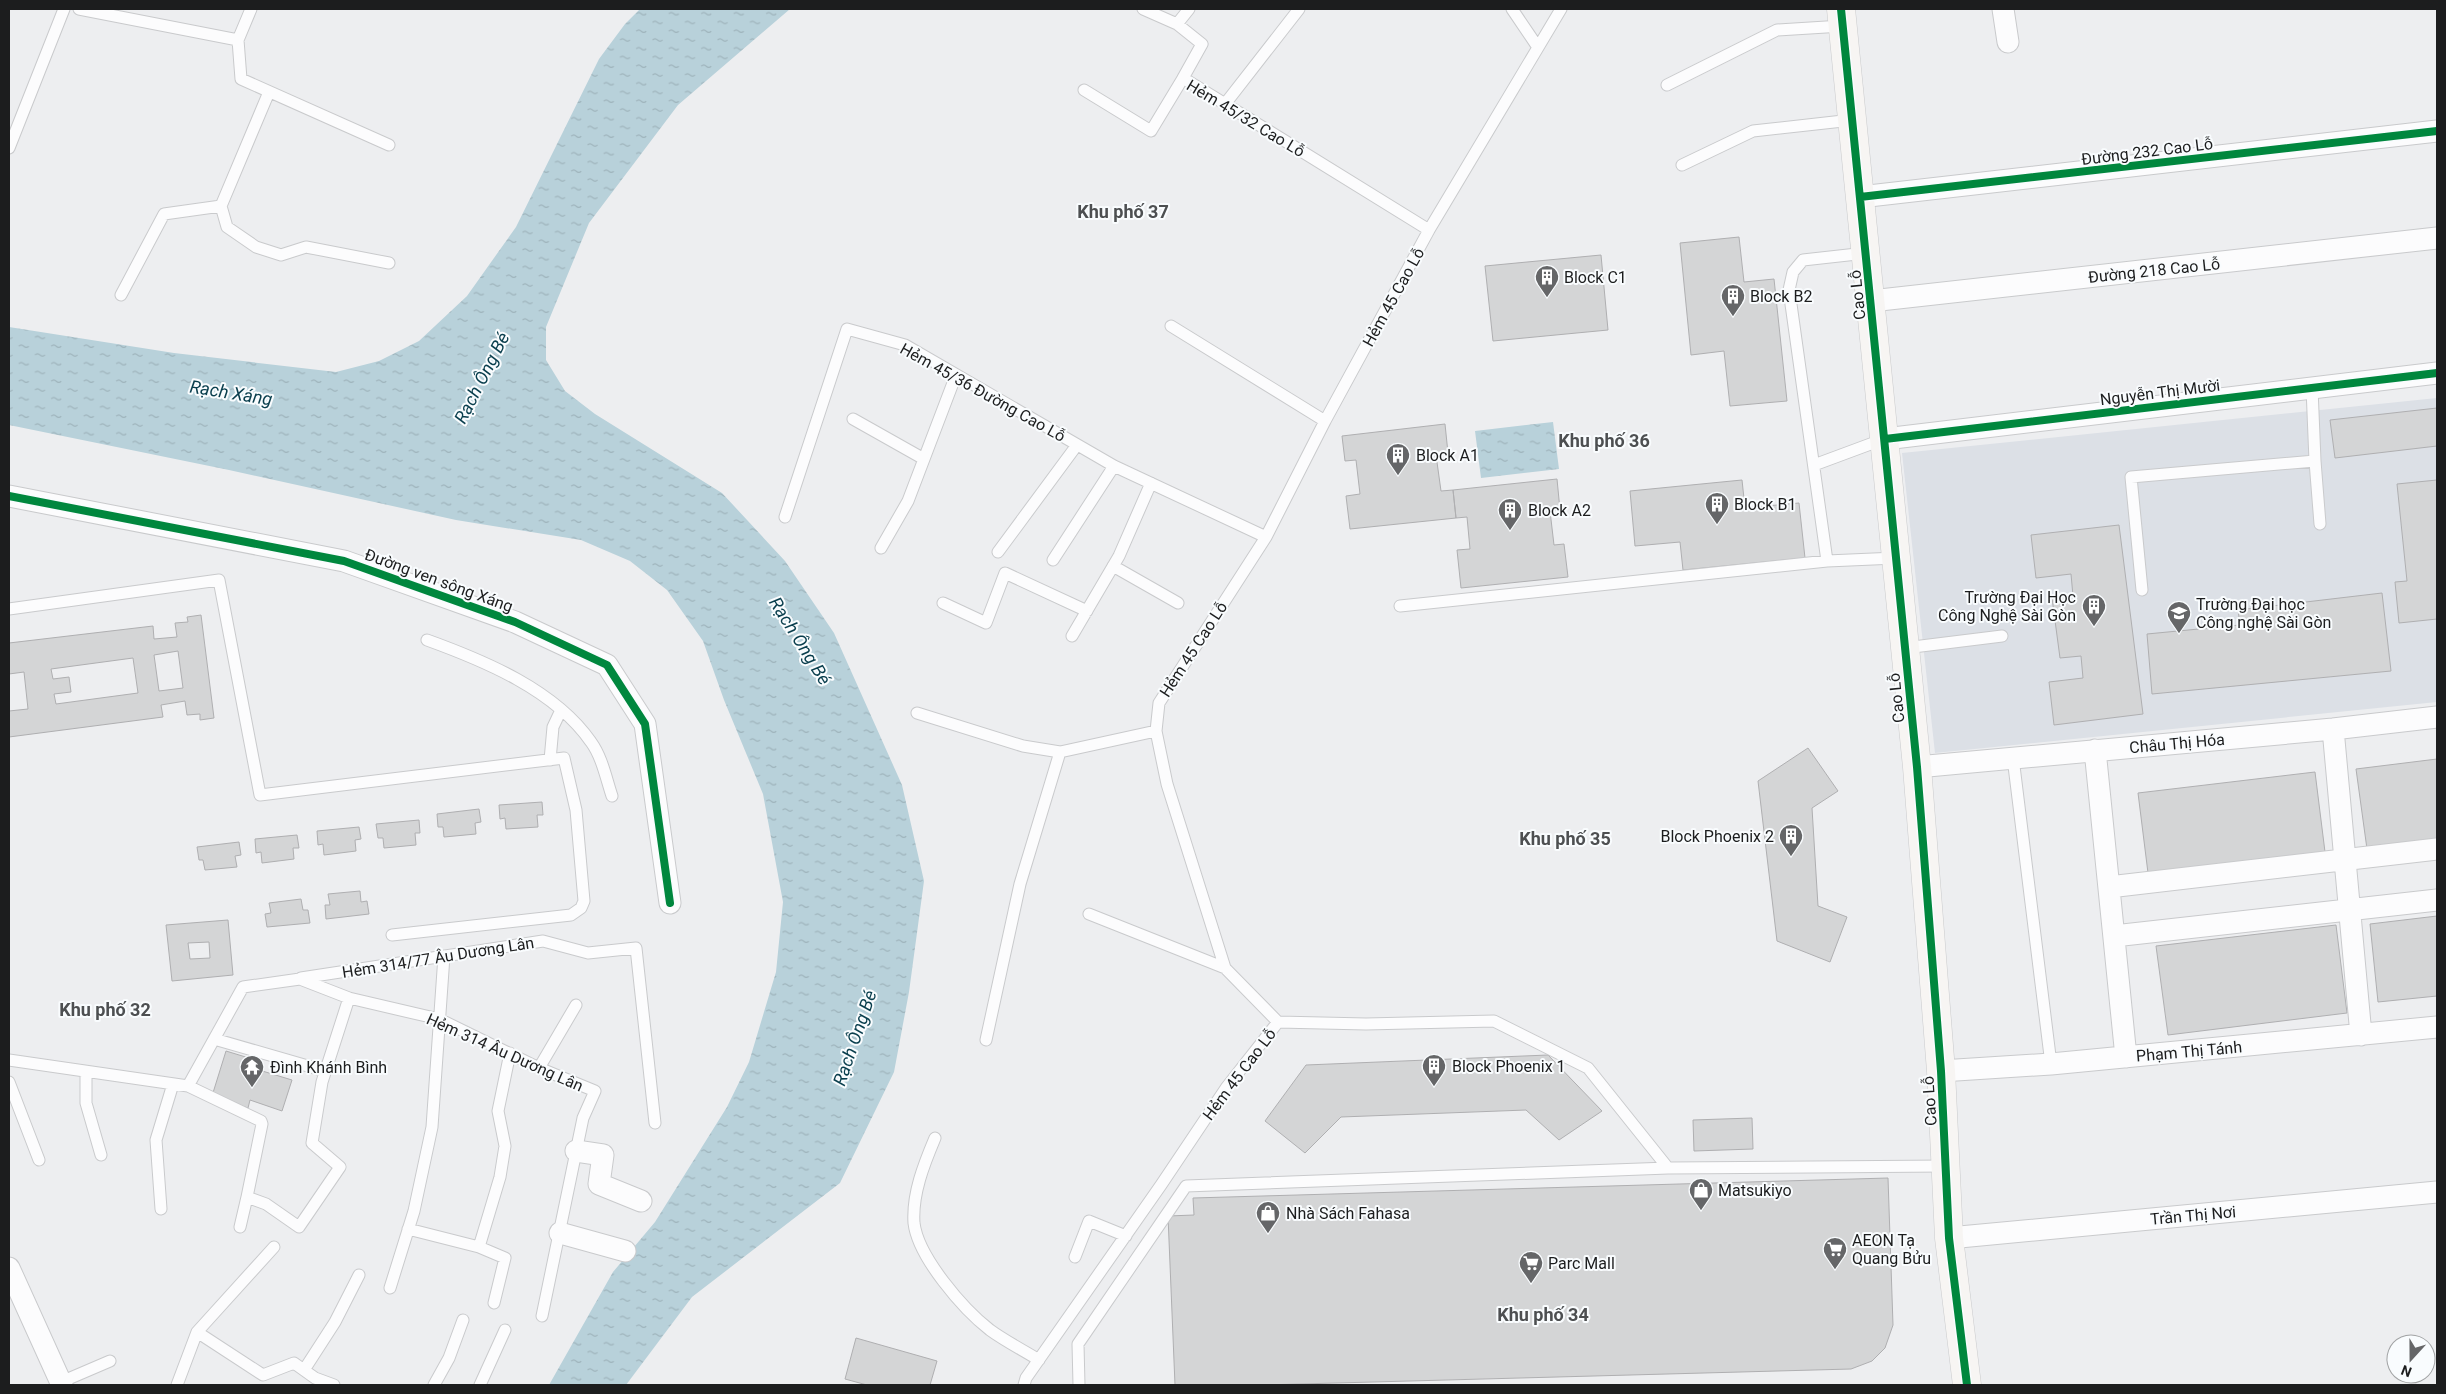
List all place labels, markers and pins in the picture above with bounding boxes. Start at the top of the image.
building icon: Block C1 [1534,264,1560,298]
place label: Block C1 [1564,268,1627,287]
building icon: Block B2 [1720,283,1746,317]
place label: Block B2 [1750,287,1812,306]
building icon: Block A1 [1385,442,1411,476]
place label: Block A1 [1416,446,1479,465]
building icon: Block B1 [1704,491,1730,525]
place label: Block B1 [1734,495,1796,514]
building icon: Block A2 [1497,497,1523,531]
place label: Block A2 [1528,501,1591,520]
place label: Trường Đại Học Công Nghệ Sài Gòn [1938,588,2076,625]
building icon: Trường Đại Học Công Nghệ Sài Gòn [2081,593,2107,627]
place label: Trường Đại học Công nghệ Sài Gòn [2196,595,2331,632]
school or university icon: Trường Đại học Công nghệ Sài Gòn [2166,600,2192,634]
building icon: Block Phoenix 2 [1778,823,1804,857]
place label: Block Phoenix 2 [1660,827,1774,846]
building icon: Block Phoenix 1 [1421,1053,1447,1087]
temple icon: Đình Khánh Bình [239,1054,265,1088]
place label: Block Phoenix 1 [1452,1057,1566,1076]
place label: Đình Khánh Bình [270,1058,387,1077]
shop icon: Matsukiyo [1688,1177,1714,1211]
place label: Matsukiyo [1718,1181,1792,1200]
shop icon: Nhà Sách Fahasa [1255,1200,1281,1234]
place label: Nhà Sách Fahasa [1286,1204,1410,1223]
place label: AEON Tạ Quang Bửu [1852,1231,1931,1268]
supermarket icon: AEON Tạ Quang Bửu [1822,1236,1848,1270]
supermarket icon: Parc Mall [1518,1250,1544,1284]
place label: Parc Mall [1548,1254,1615,1273]

